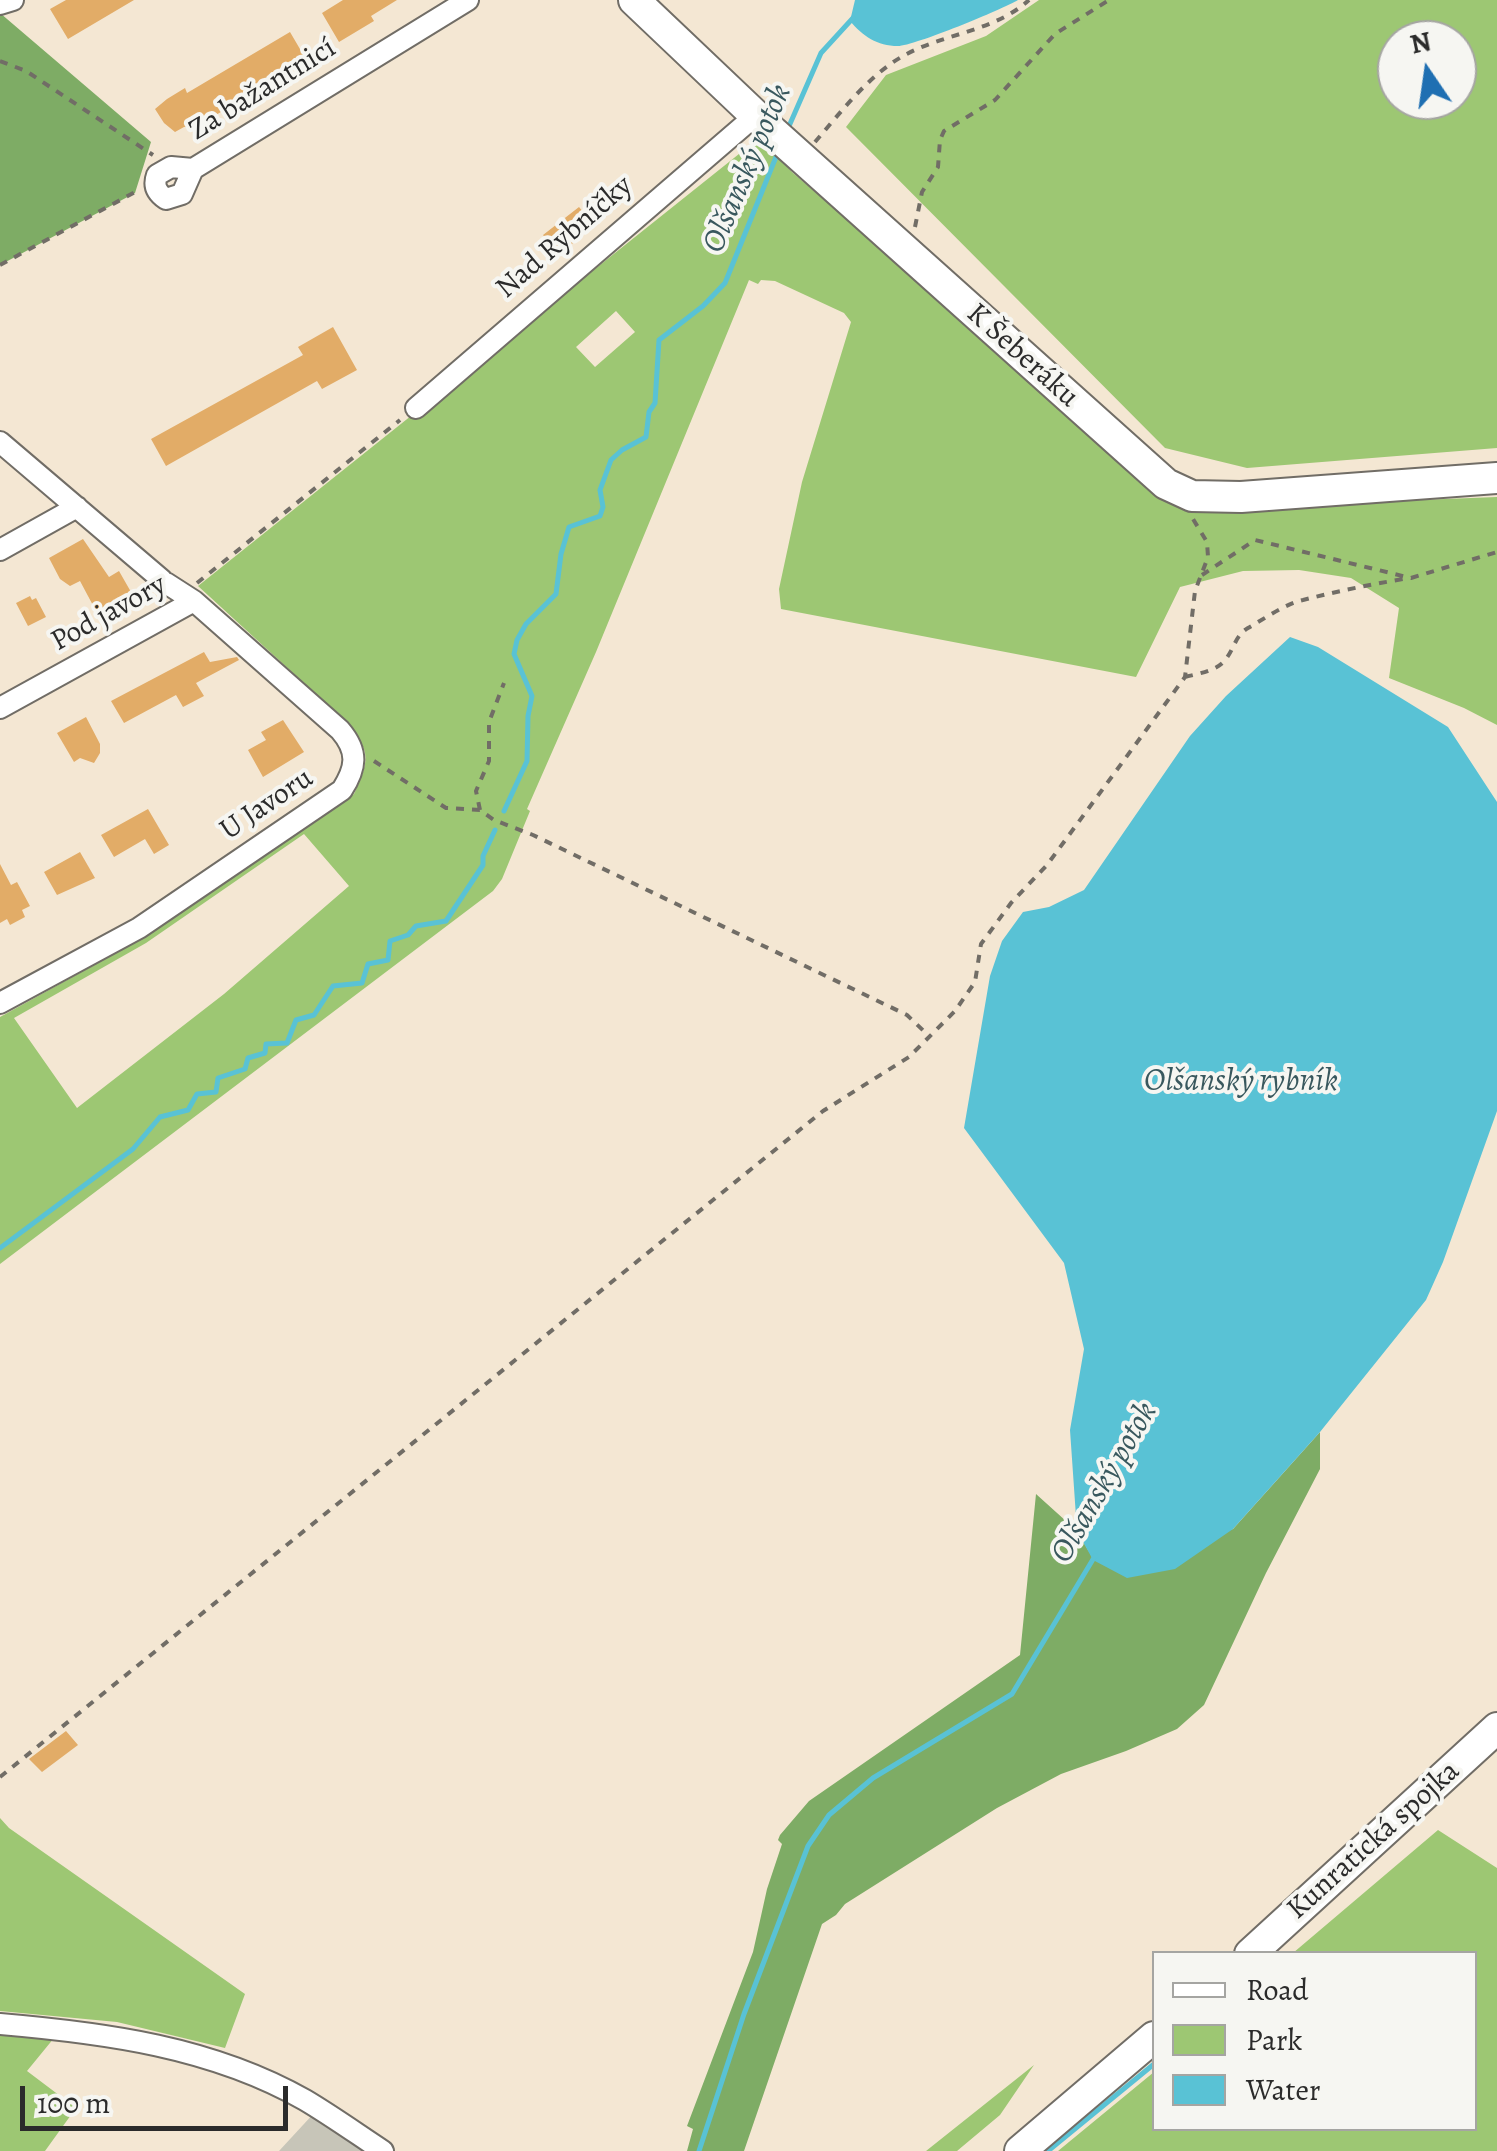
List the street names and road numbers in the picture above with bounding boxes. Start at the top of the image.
street label: Za bažantnicí [183,31,343,149]
street label: Nad Rybníčky [489,169,641,307]
street label: K Šeberáku [958,296,1086,416]
street label: Pod javory [45,568,173,660]
street label: U Javoru [214,761,320,849]
street label: Kunratická spojka [1280,1754,1468,1928]

